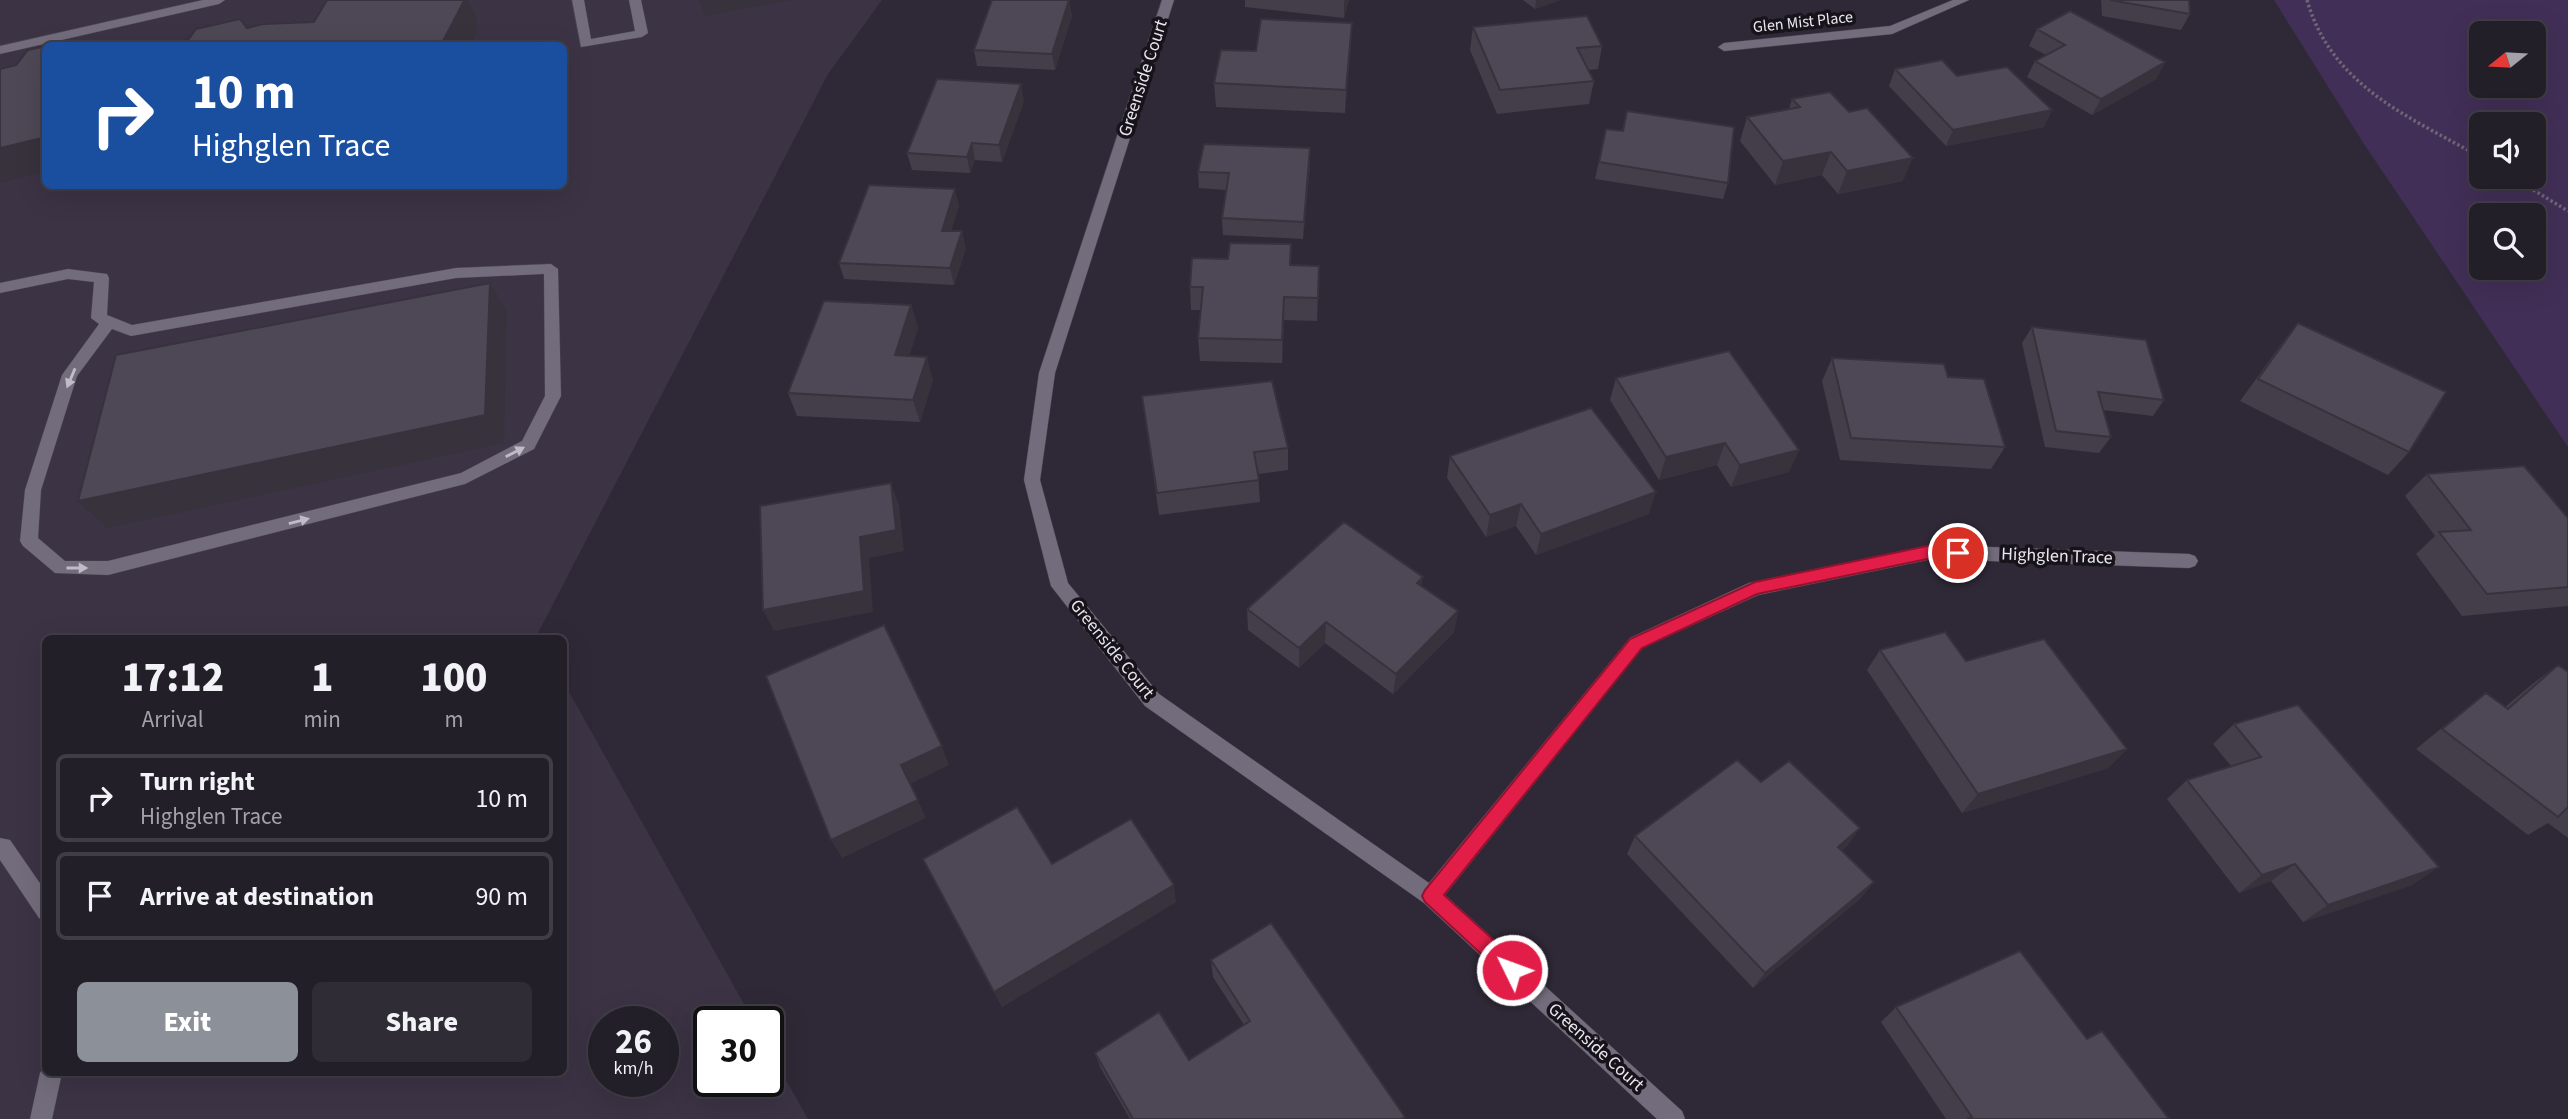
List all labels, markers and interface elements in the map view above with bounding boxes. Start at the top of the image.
street label: Glen Mist Place [1752,6,1854,38]
street label: Greenside Court [1112,16,1174,140]
north arrow [2469,21,2546,98]
map controls [2469,21,2546,280]
text: 10 m [192,58,296,128]
icon: right [77,70,168,161]
button: sound [2469,112,2546,189]
text: Highglen Trace [192,123,390,169]
button: search [2469,203,2546,280]
one-way arrow [65,368,77,388]
one-way arrow [505,447,525,458]
one-way arrow [288,515,310,526]
pin [1928,523,1988,583]
icon: arrive [1939,534,1977,572]
street label: Highglen Trace [2001,542,2113,570]
one-way arrow [67,562,89,574]
street label: Greenside Court [1064,594,1160,704]
text: 17:12 [121,648,224,708]
text: 1 [311,648,333,708]
text: 100 [420,648,488,708]
text: Arrival [142,703,204,736]
text: min [304,703,341,736]
text: m [444,703,463,736]
text: Turn right [140,763,255,800]
icon: right [81,779,119,817]
text: 10 m [475,780,528,817]
text: Highglen Trace [140,800,283,833]
icon: arrive [81,877,119,915]
text: Arrive at destination [140,878,374,915]
text: 90 m [475,878,528,915]
position arrow [1475,933,1549,1007]
button: Exit [77,982,298,1062]
button: Share [312,982,532,1062]
street label: Greenside Court [1542,997,1650,1097]
speed limit sign: 30 [693,1006,784,1097]
text: 26 [615,1017,652,1067]
text: km/h [614,1056,653,1081]

